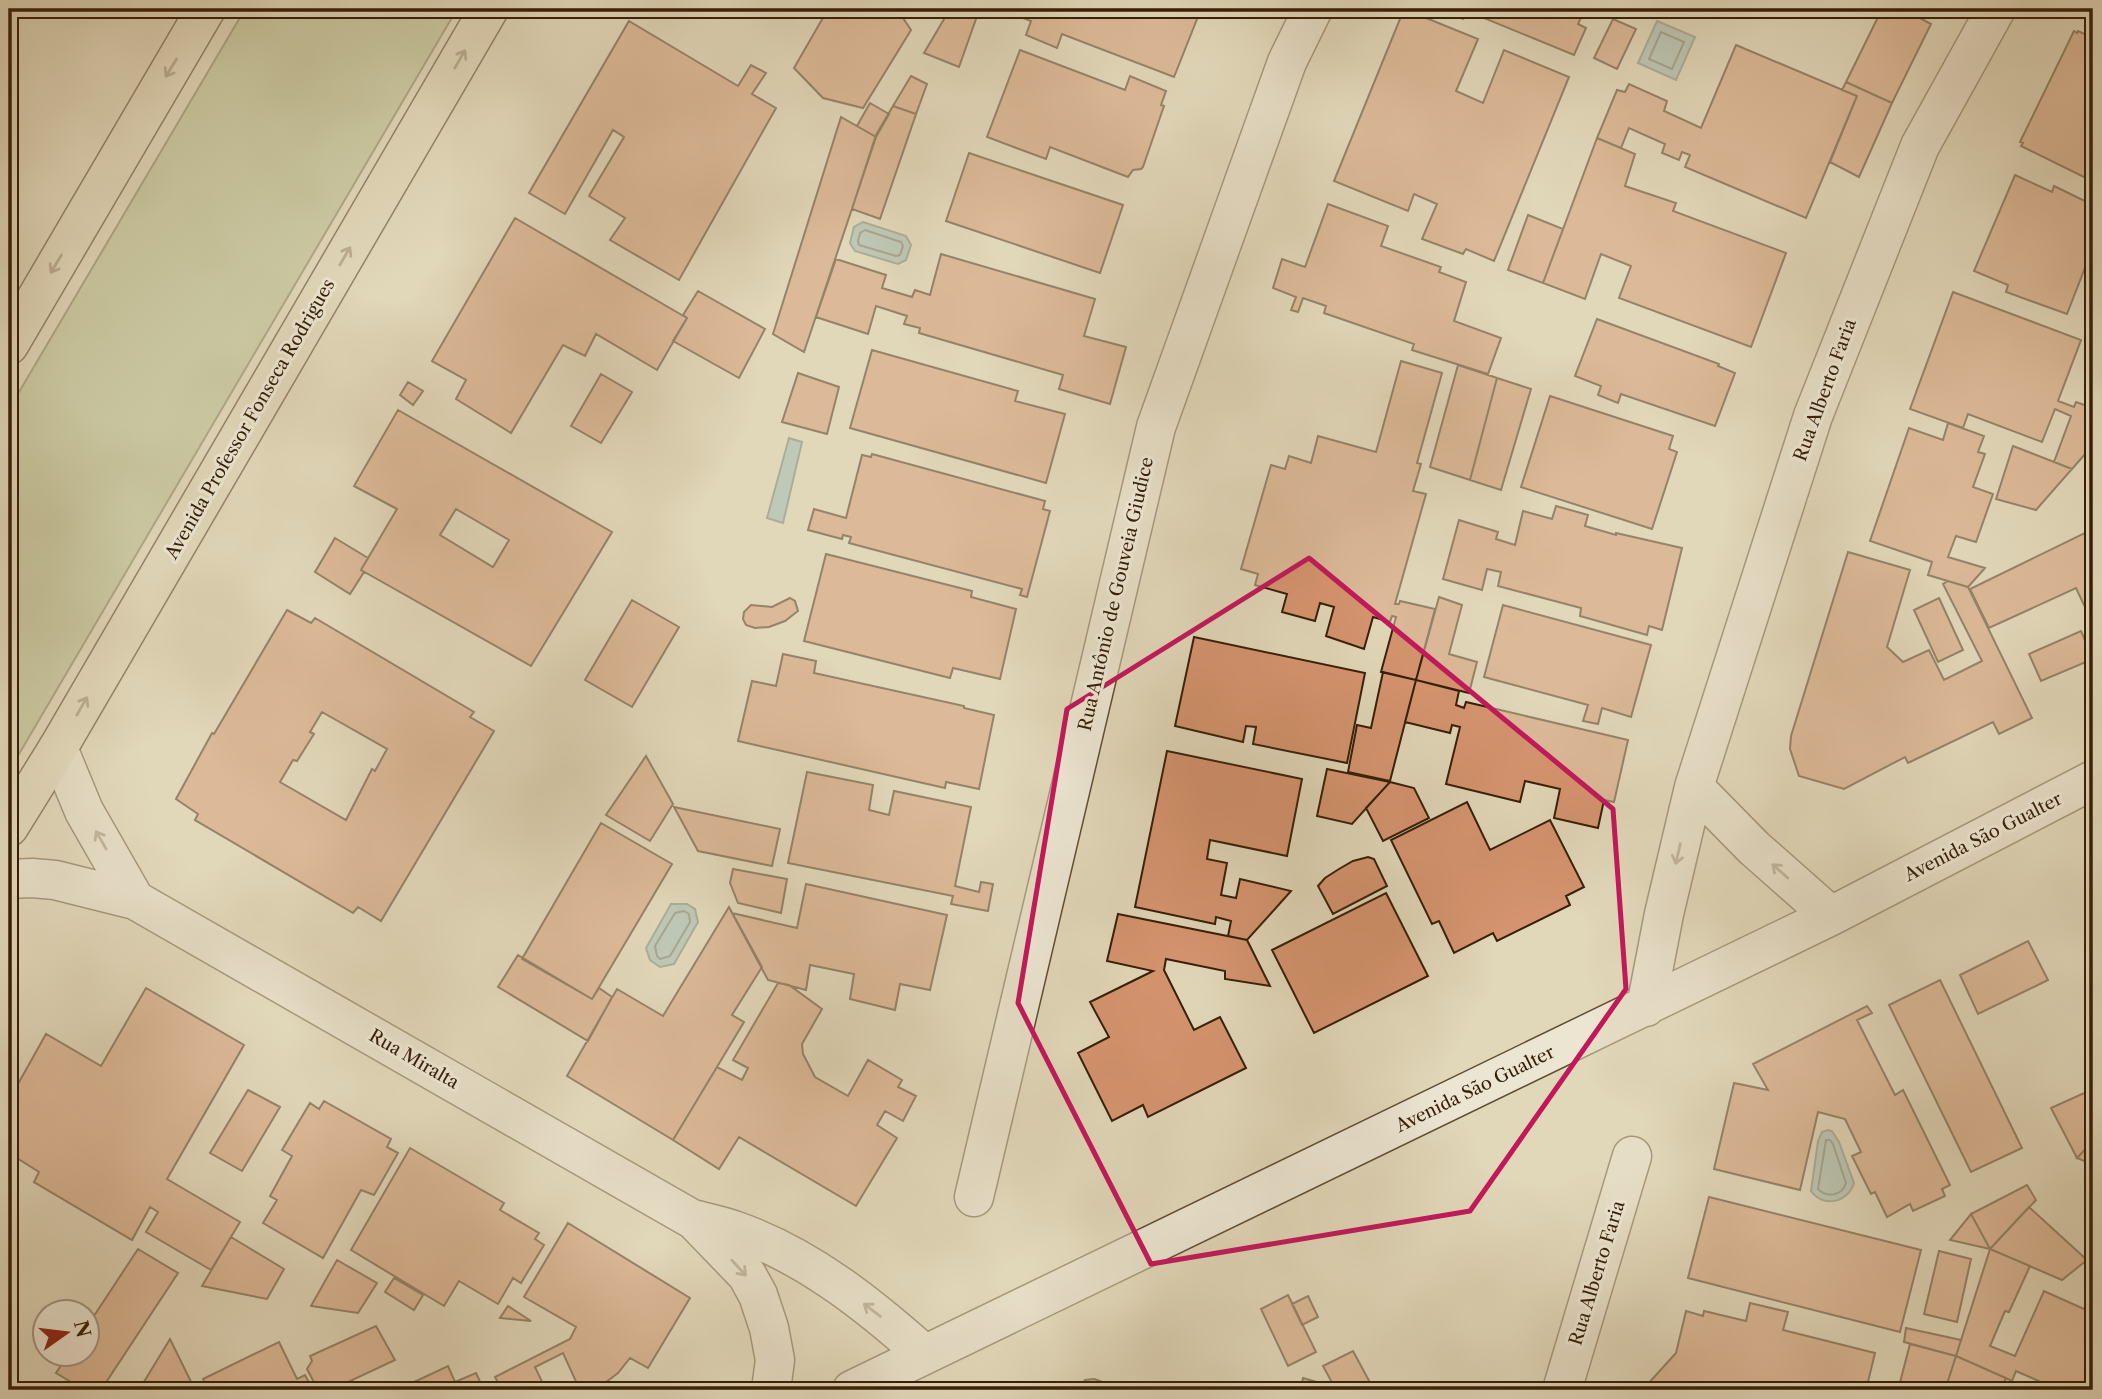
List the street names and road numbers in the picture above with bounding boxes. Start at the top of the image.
street label: Avenida Professor Fonseca Rodrigues [160,275,339,564]
street label: Rua Alberto Faria [1789,315,1861,464]
street label: Rua Antônio de Gouveia Giudice [1074,455,1158,733]
street label: Avenida São Gualter [1900,788,2066,887]
street label: Rua Miralta [365,1024,463,1094]
street label: Avenida São Gualter [1391,1041,1558,1137]
street label: Rua Alberto Faria [1565,1198,1630,1348]

